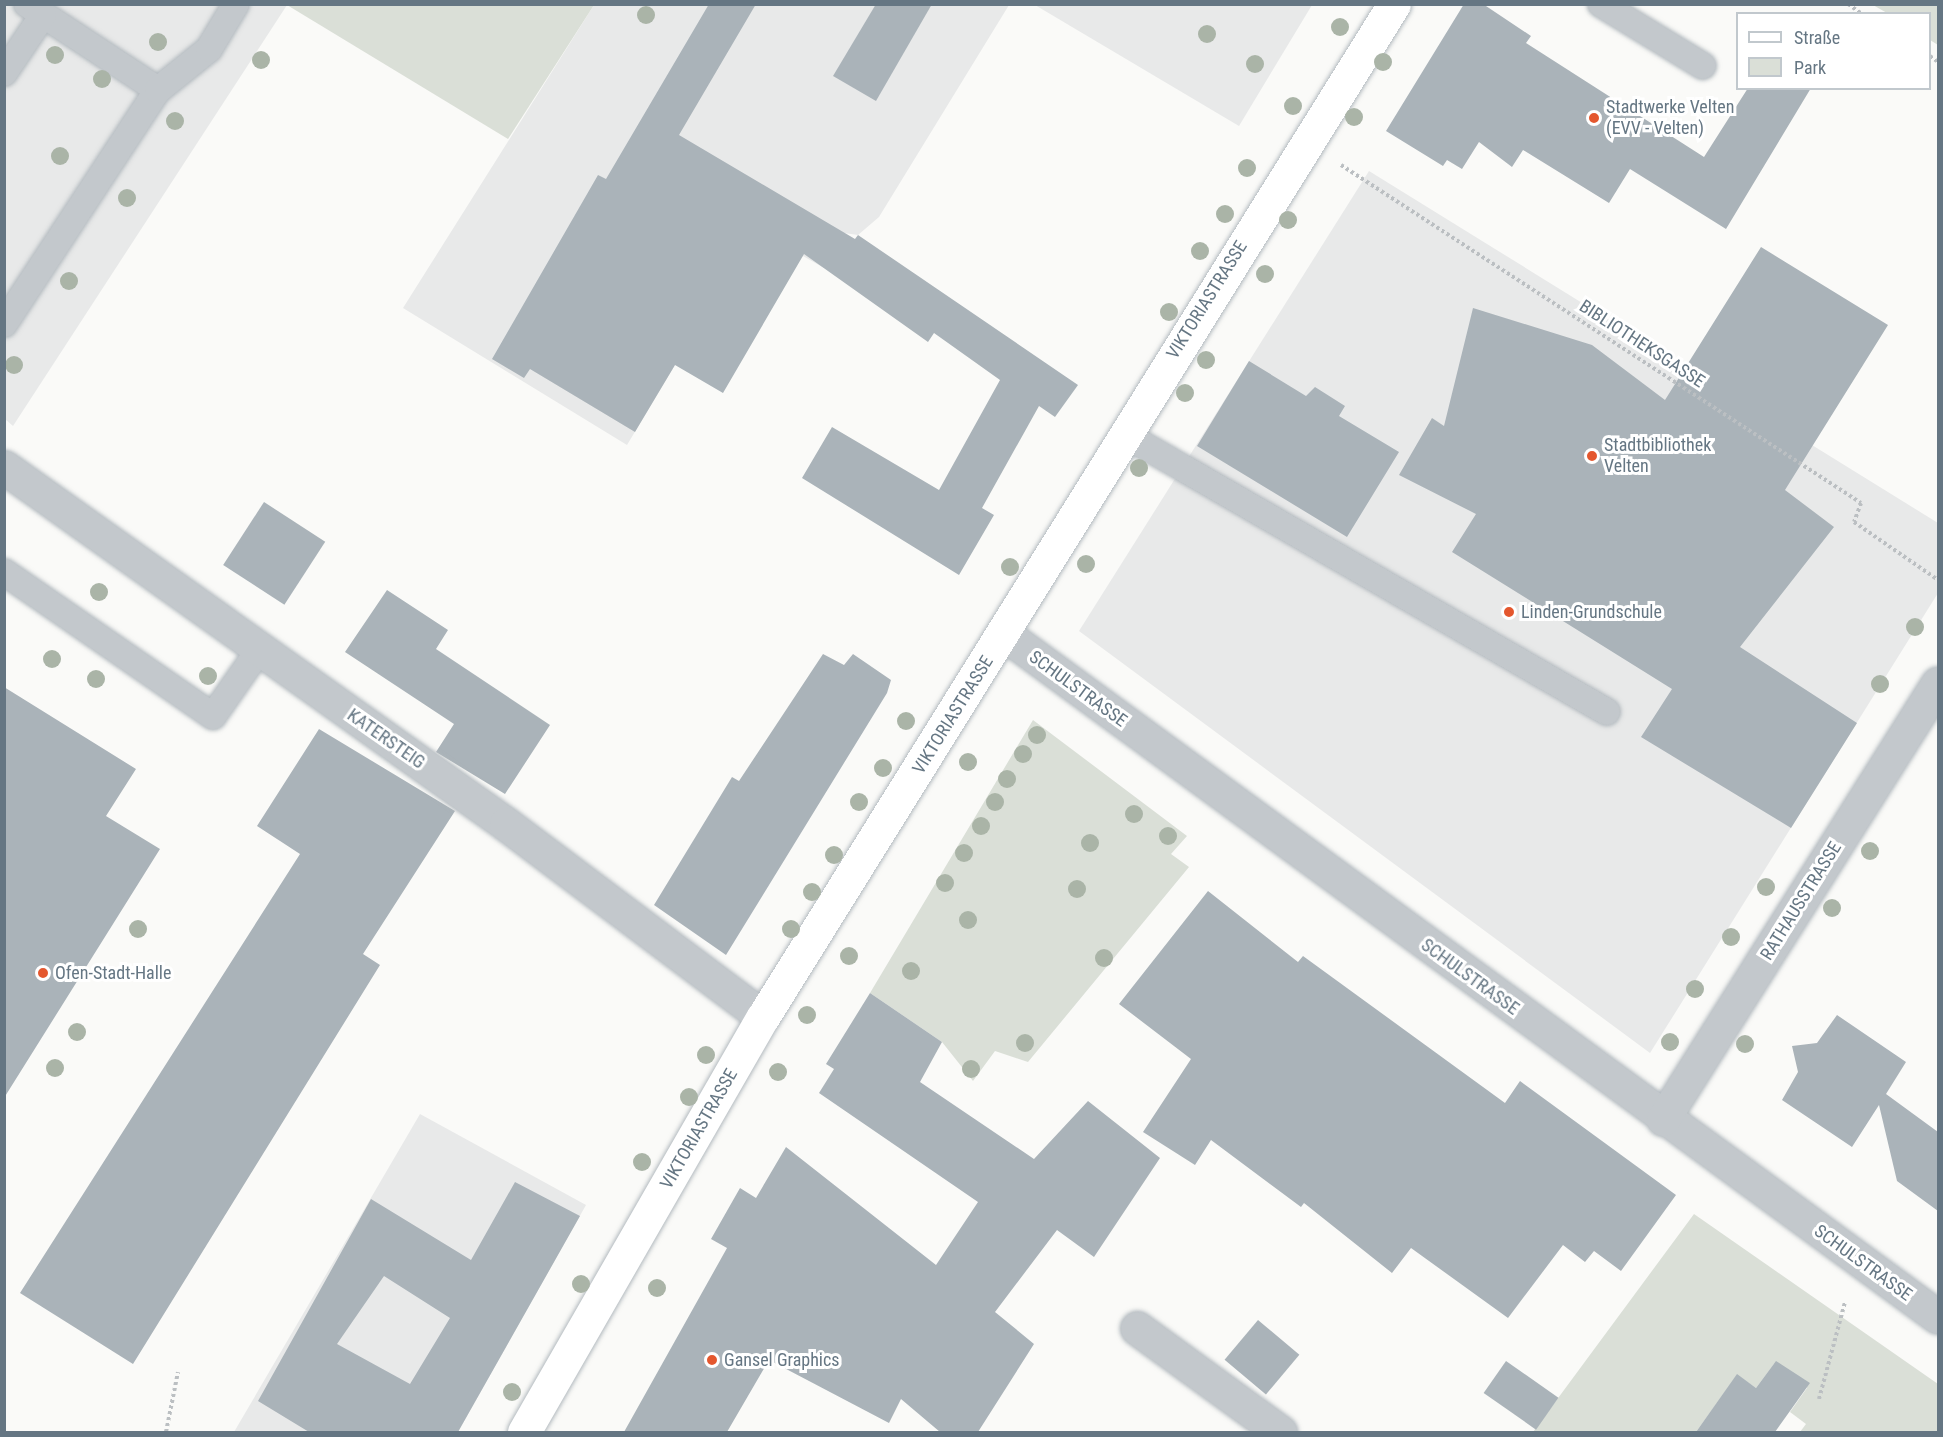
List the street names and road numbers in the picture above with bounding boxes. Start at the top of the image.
street label: VIKTORIASTRASSE [1162,237,1252,363]
street label: BIBLIOTHEKSGASSE [1575,295,1709,393]
street label: SCHULSTRASSE [1025,646,1131,732]
street label: VIKTORIASTRASSE [908,652,998,778]
street label: KATERSTEIG [343,704,429,774]
street label: RATHAUSSTRASSE [1756,838,1846,964]
street label: SCHULSTRASSE [1417,934,1523,1020]
street label: VIKTORIASTRASSE [656,1065,742,1193]
street label: SCHULSTRASSE [1810,1220,1916,1306]

